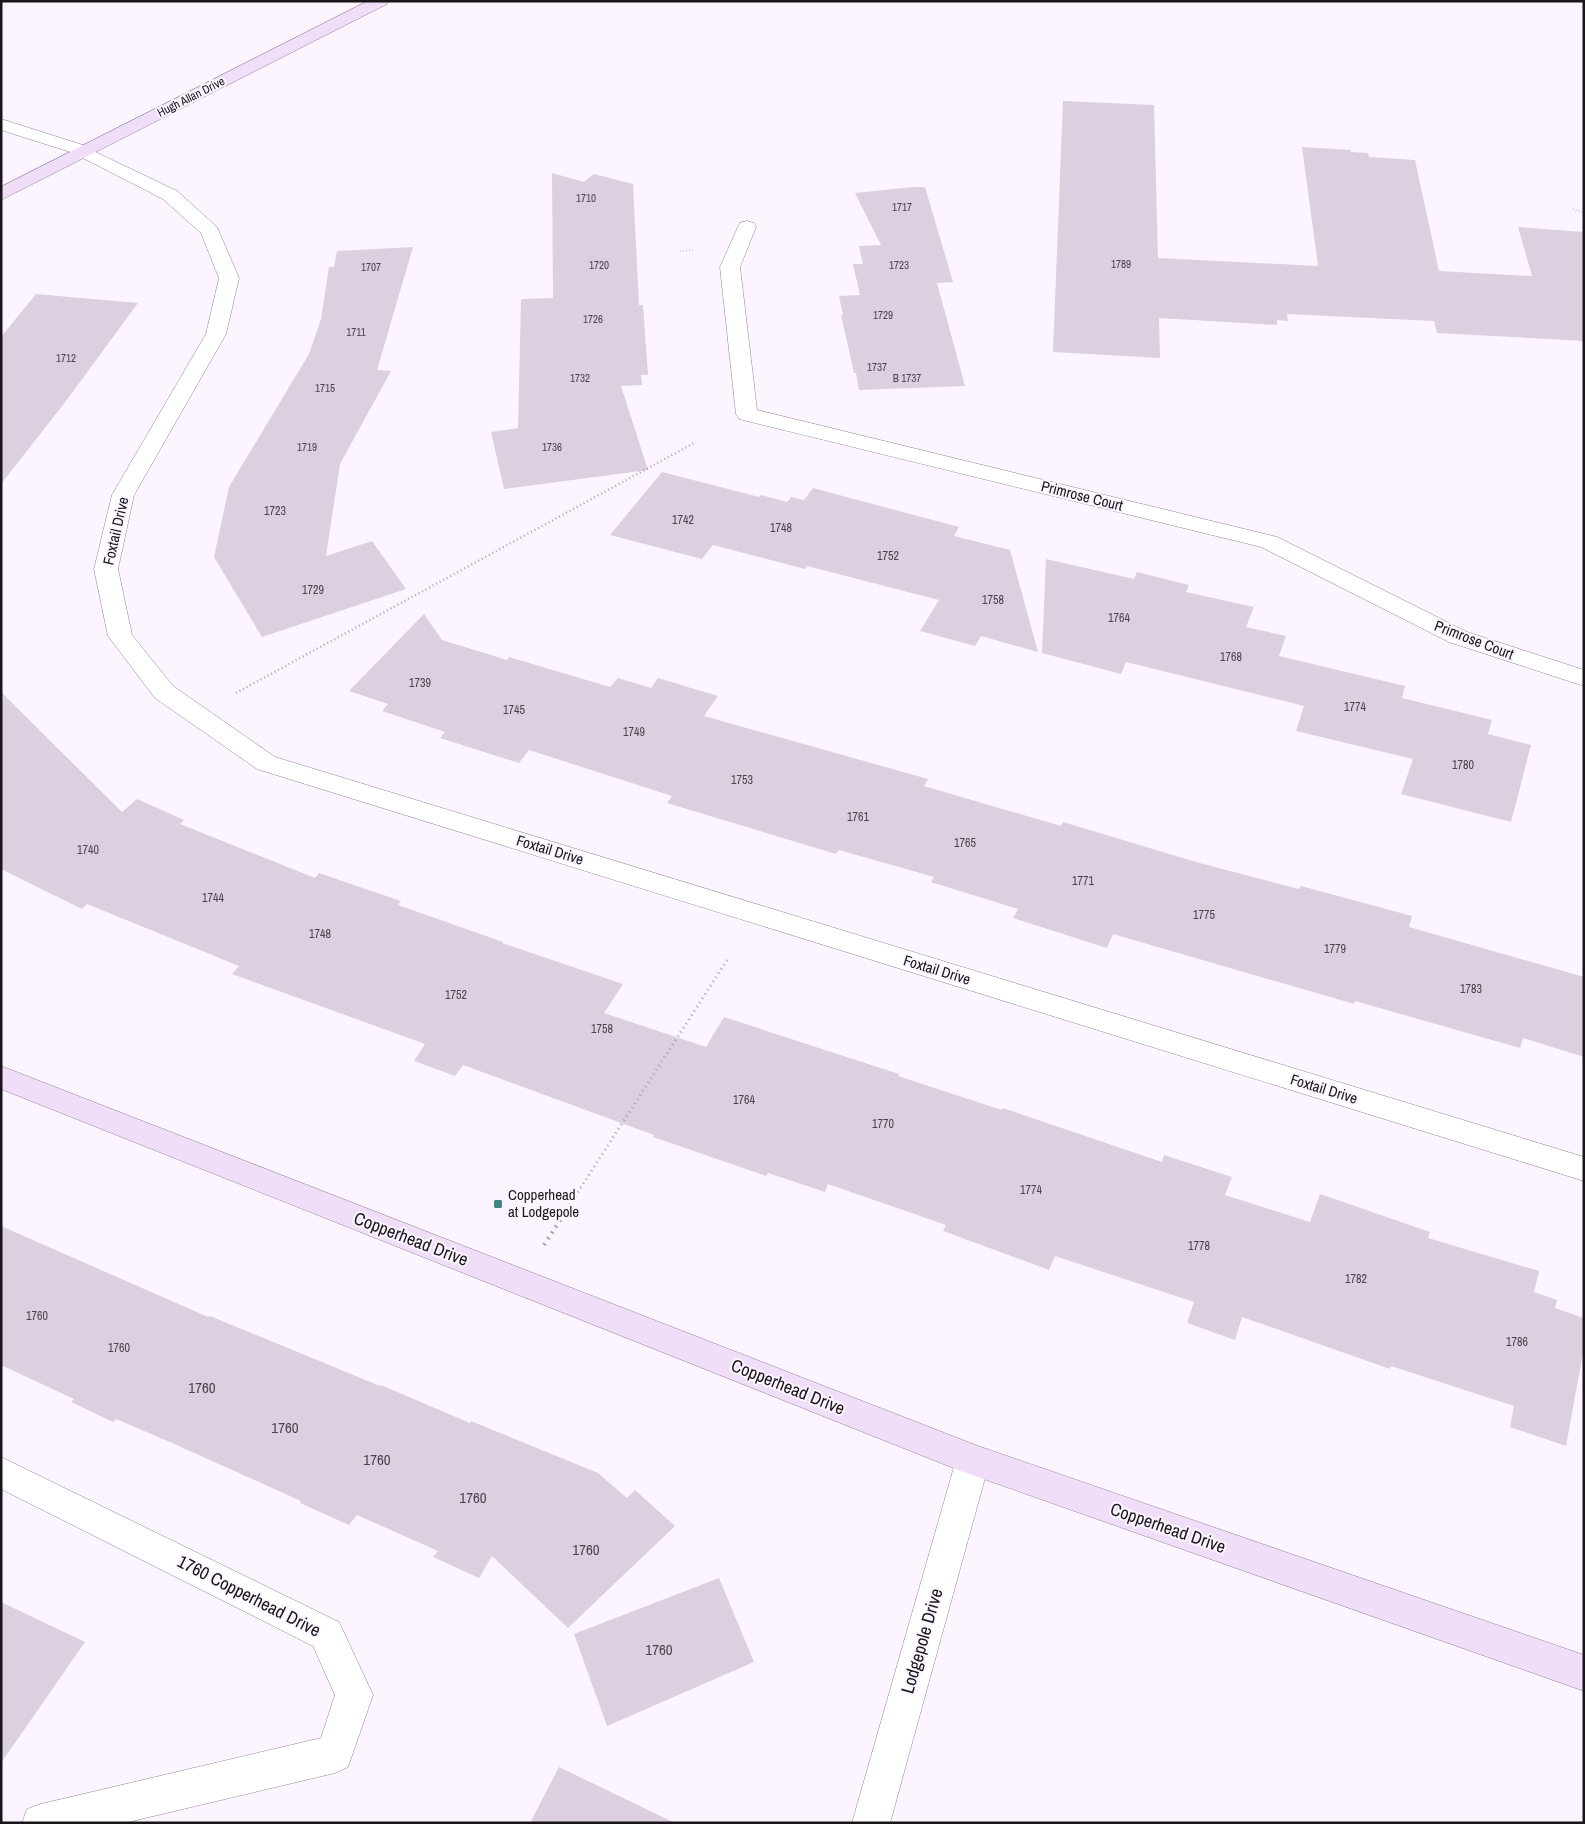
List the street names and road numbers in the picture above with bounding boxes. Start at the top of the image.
street label: Hugh Allan Drive [154,73,228,121]
street label: Primrose Court [1039,475,1126,516]
street label: Foxtail Drive [98,495,134,567]
street label: Primrose Court [1431,615,1517,664]
street label: Foxtail Drive [514,829,586,870]
street label: Foxtail Drive [901,949,973,990]
street label: Foxtail Drive [1288,1068,1360,1109]
street label: Copperhead Drive [350,1205,472,1272]
street label: Copperhead Drive [728,1352,849,1421]
street label: Copperhead Drive [1107,1496,1229,1559]
street label: 1760 Copperhead Drive [173,1549,325,1642]
street label: Lodgepole Drive [895,1585,948,1696]

